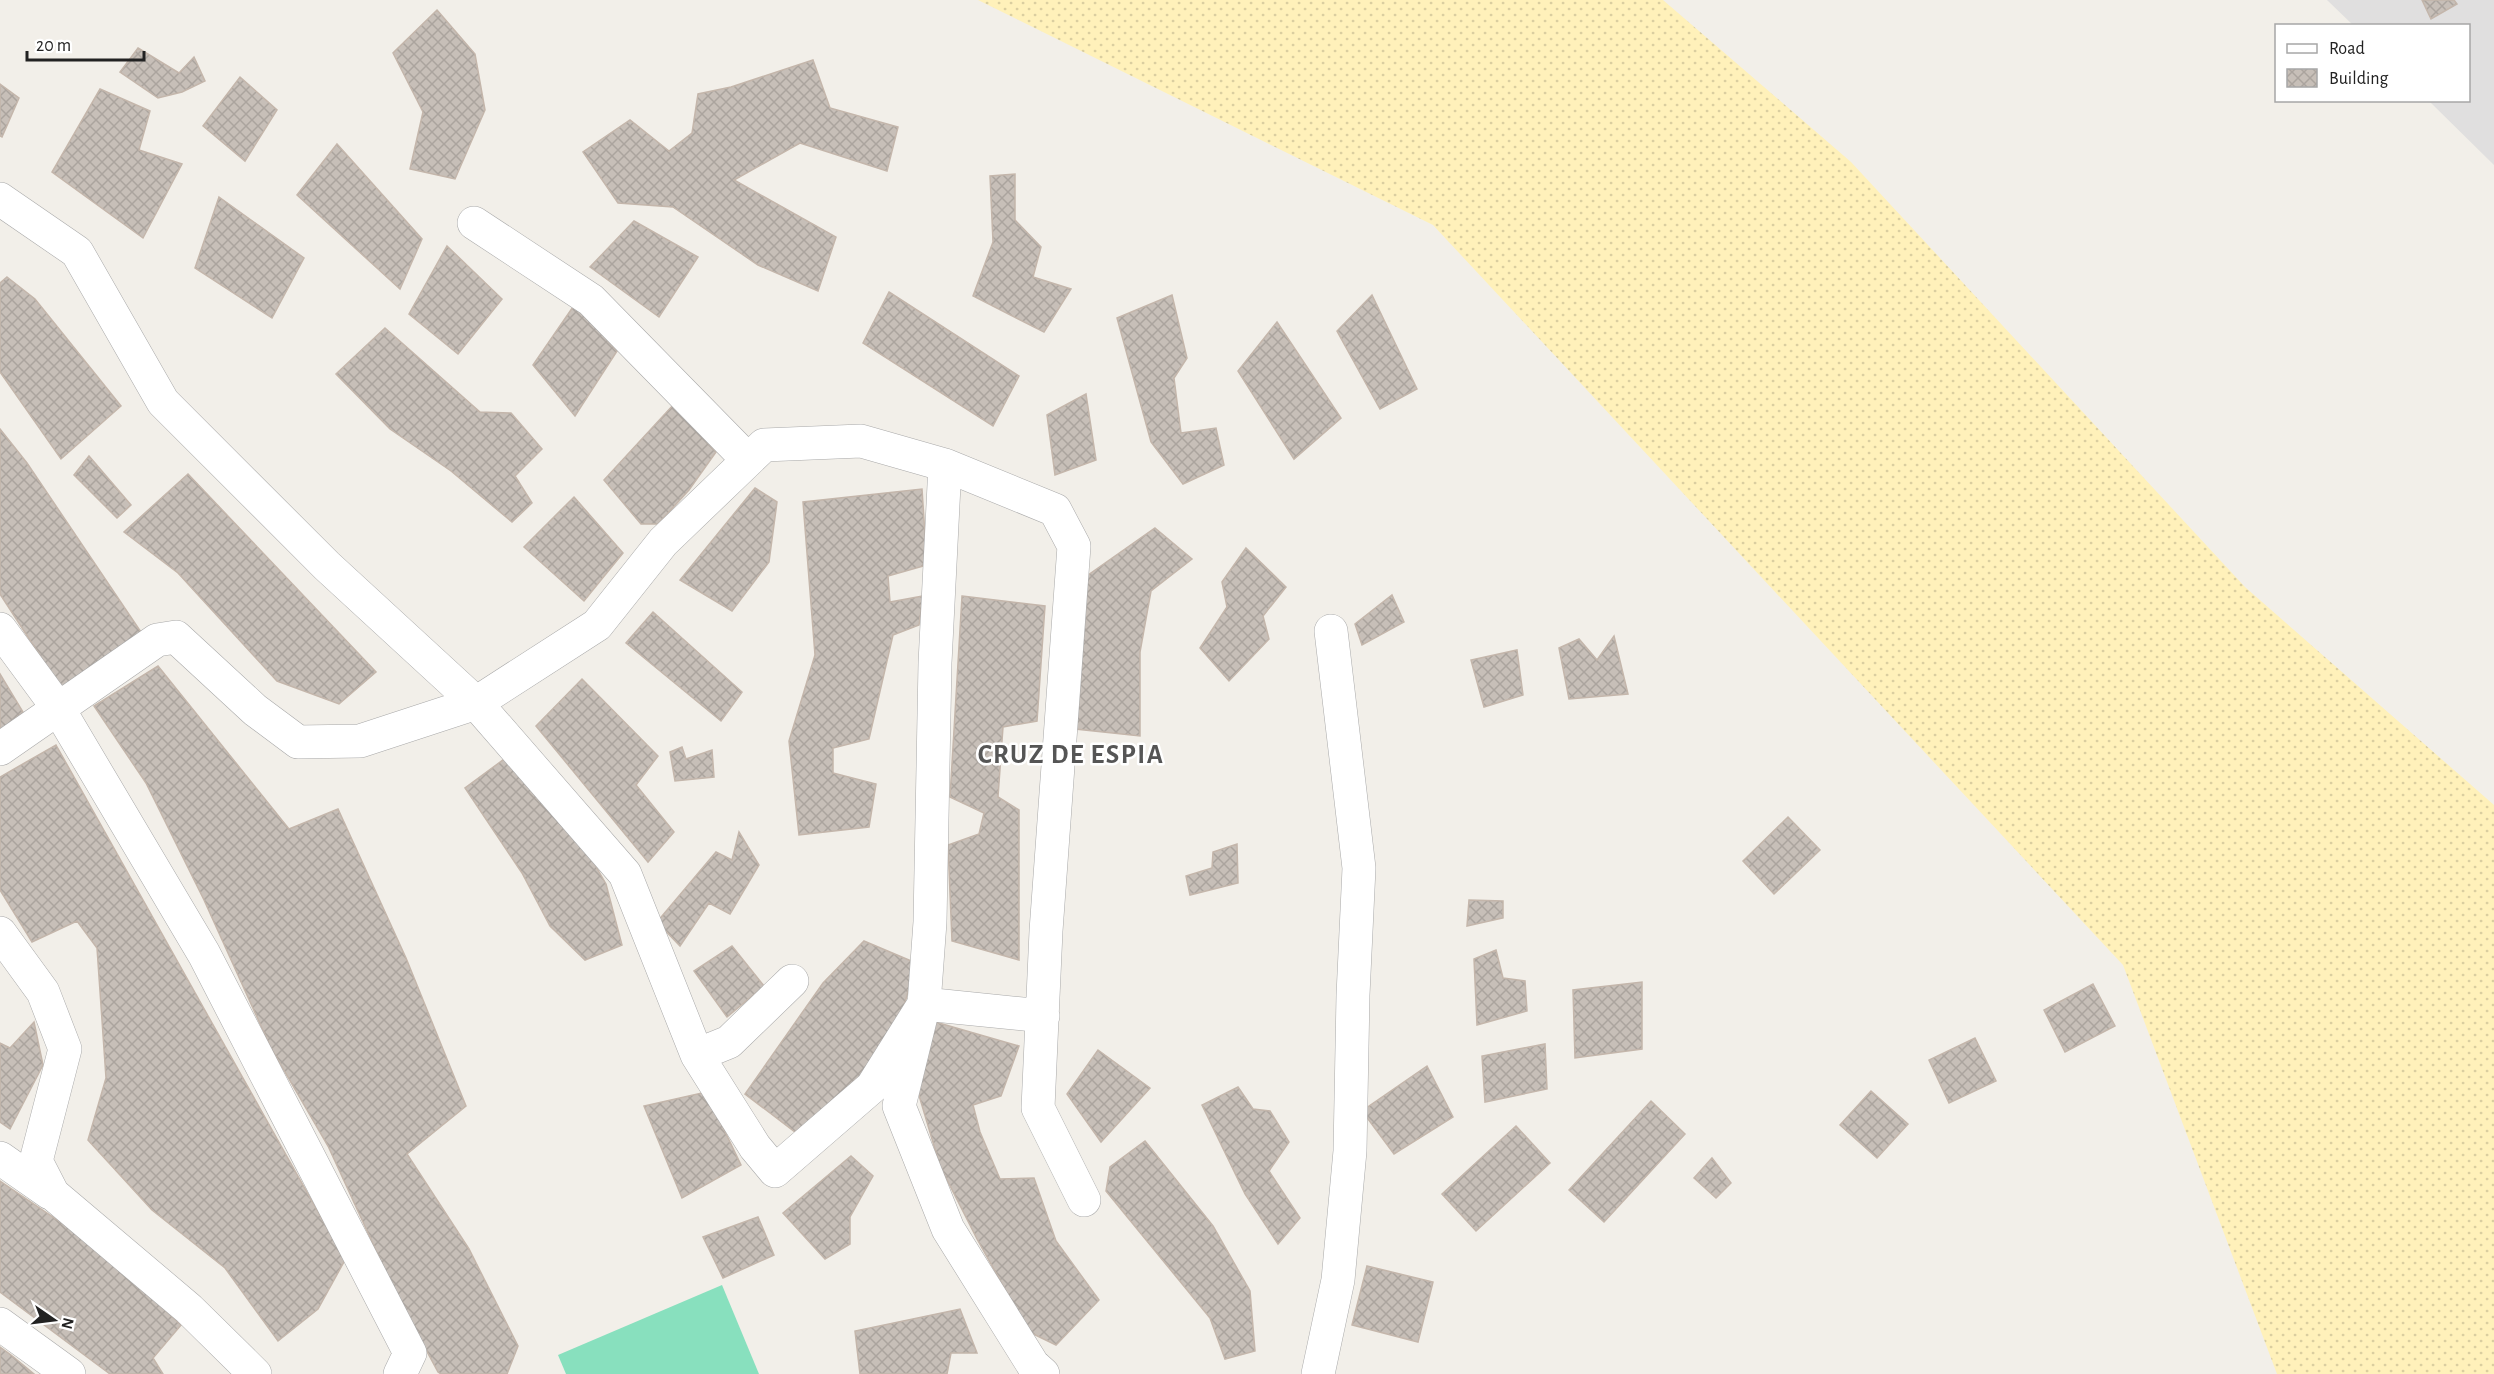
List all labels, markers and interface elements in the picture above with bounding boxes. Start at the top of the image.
scale bar [27,24,144,62]
legend [2275,24,2470,102]
text: 20 m [36,37,71,55]
text: Road [2329,40,2365,58]
text: Building [2329,70,2389,88]
district label: CRUZ DE ESPIA [978,741,1164,768]
north arrow [24,1290,84,1350]
text: N [58,1316,77,1331]

